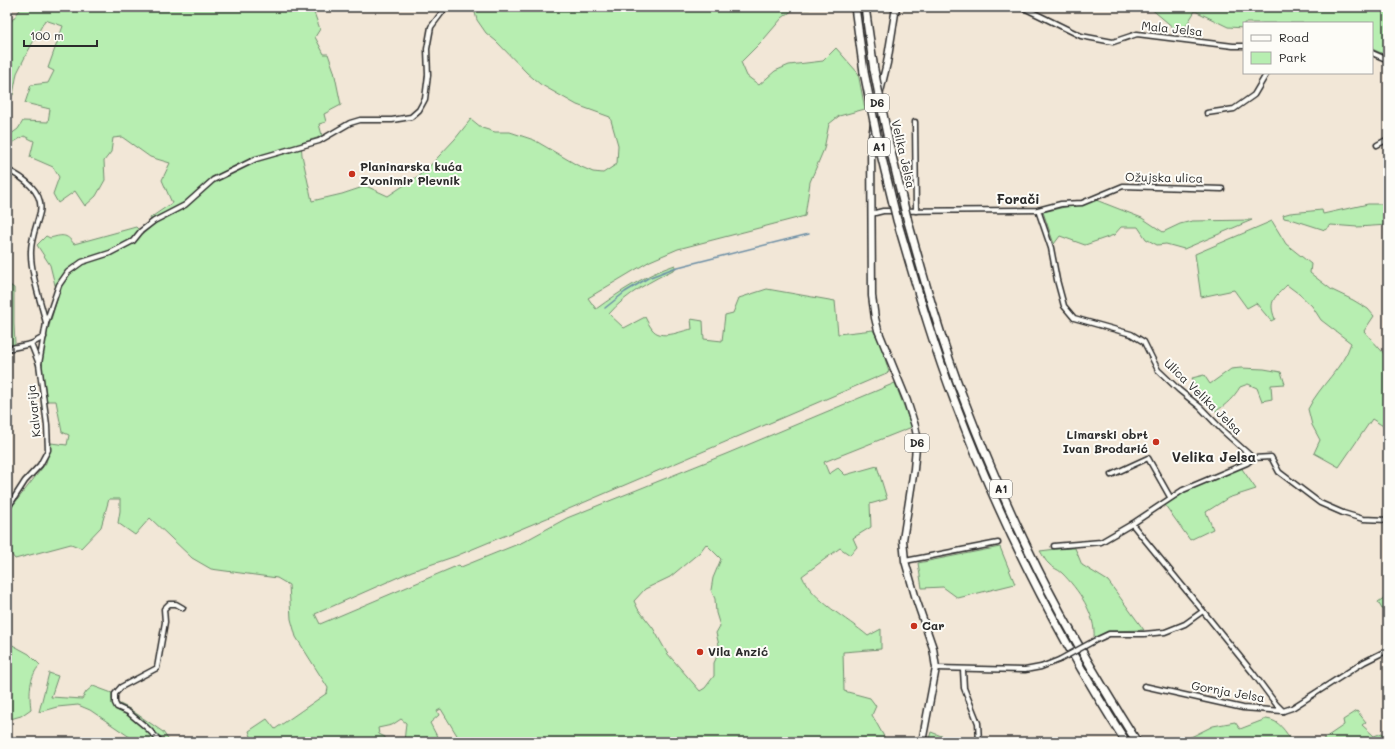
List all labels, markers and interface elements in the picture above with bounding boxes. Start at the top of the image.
street label: Mala Jelsa [1141,17,1204,39]
scale bar [24,22,97,48]
legend [1243,22,1373,74]
text: 100 m [30,27,64,43]
text: Road [1279,29,1309,45]
text: Park [1279,49,1306,65]
road number: D6 [865,94,889,112]
street label: Velika Jelsa [888,118,920,190]
road number: A1 [868,138,890,156]
place label: Planinarska kuća Zvonimir Plevnik [360,158,462,188]
street label: Ožujska ulica [1125,168,1203,186]
marker: Planinarska kuća Zvonimir Plevnik [347,169,357,179]
district label: Forači [996,190,1040,207]
street label: Ulica Velika Jelsa [1161,355,1246,438]
street label: Kalvarija [22,384,44,438]
place label: Limarski obrt Ivan Brodarić [1063,426,1148,456]
road number: D6 [905,434,929,452]
marker: Limarski obrt Ivan Brodarić [1151,437,1161,447]
district label: Velika Jelsa [1172,447,1257,466]
road number: A1 [990,480,1012,498]
place label: Car [922,617,945,633]
marker: Car [909,621,919,631]
place label: Vila Anzić [708,643,768,659]
marker: Vila Anzić [695,647,705,657]
street label: Gornja Jelsa [1190,677,1266,705]

